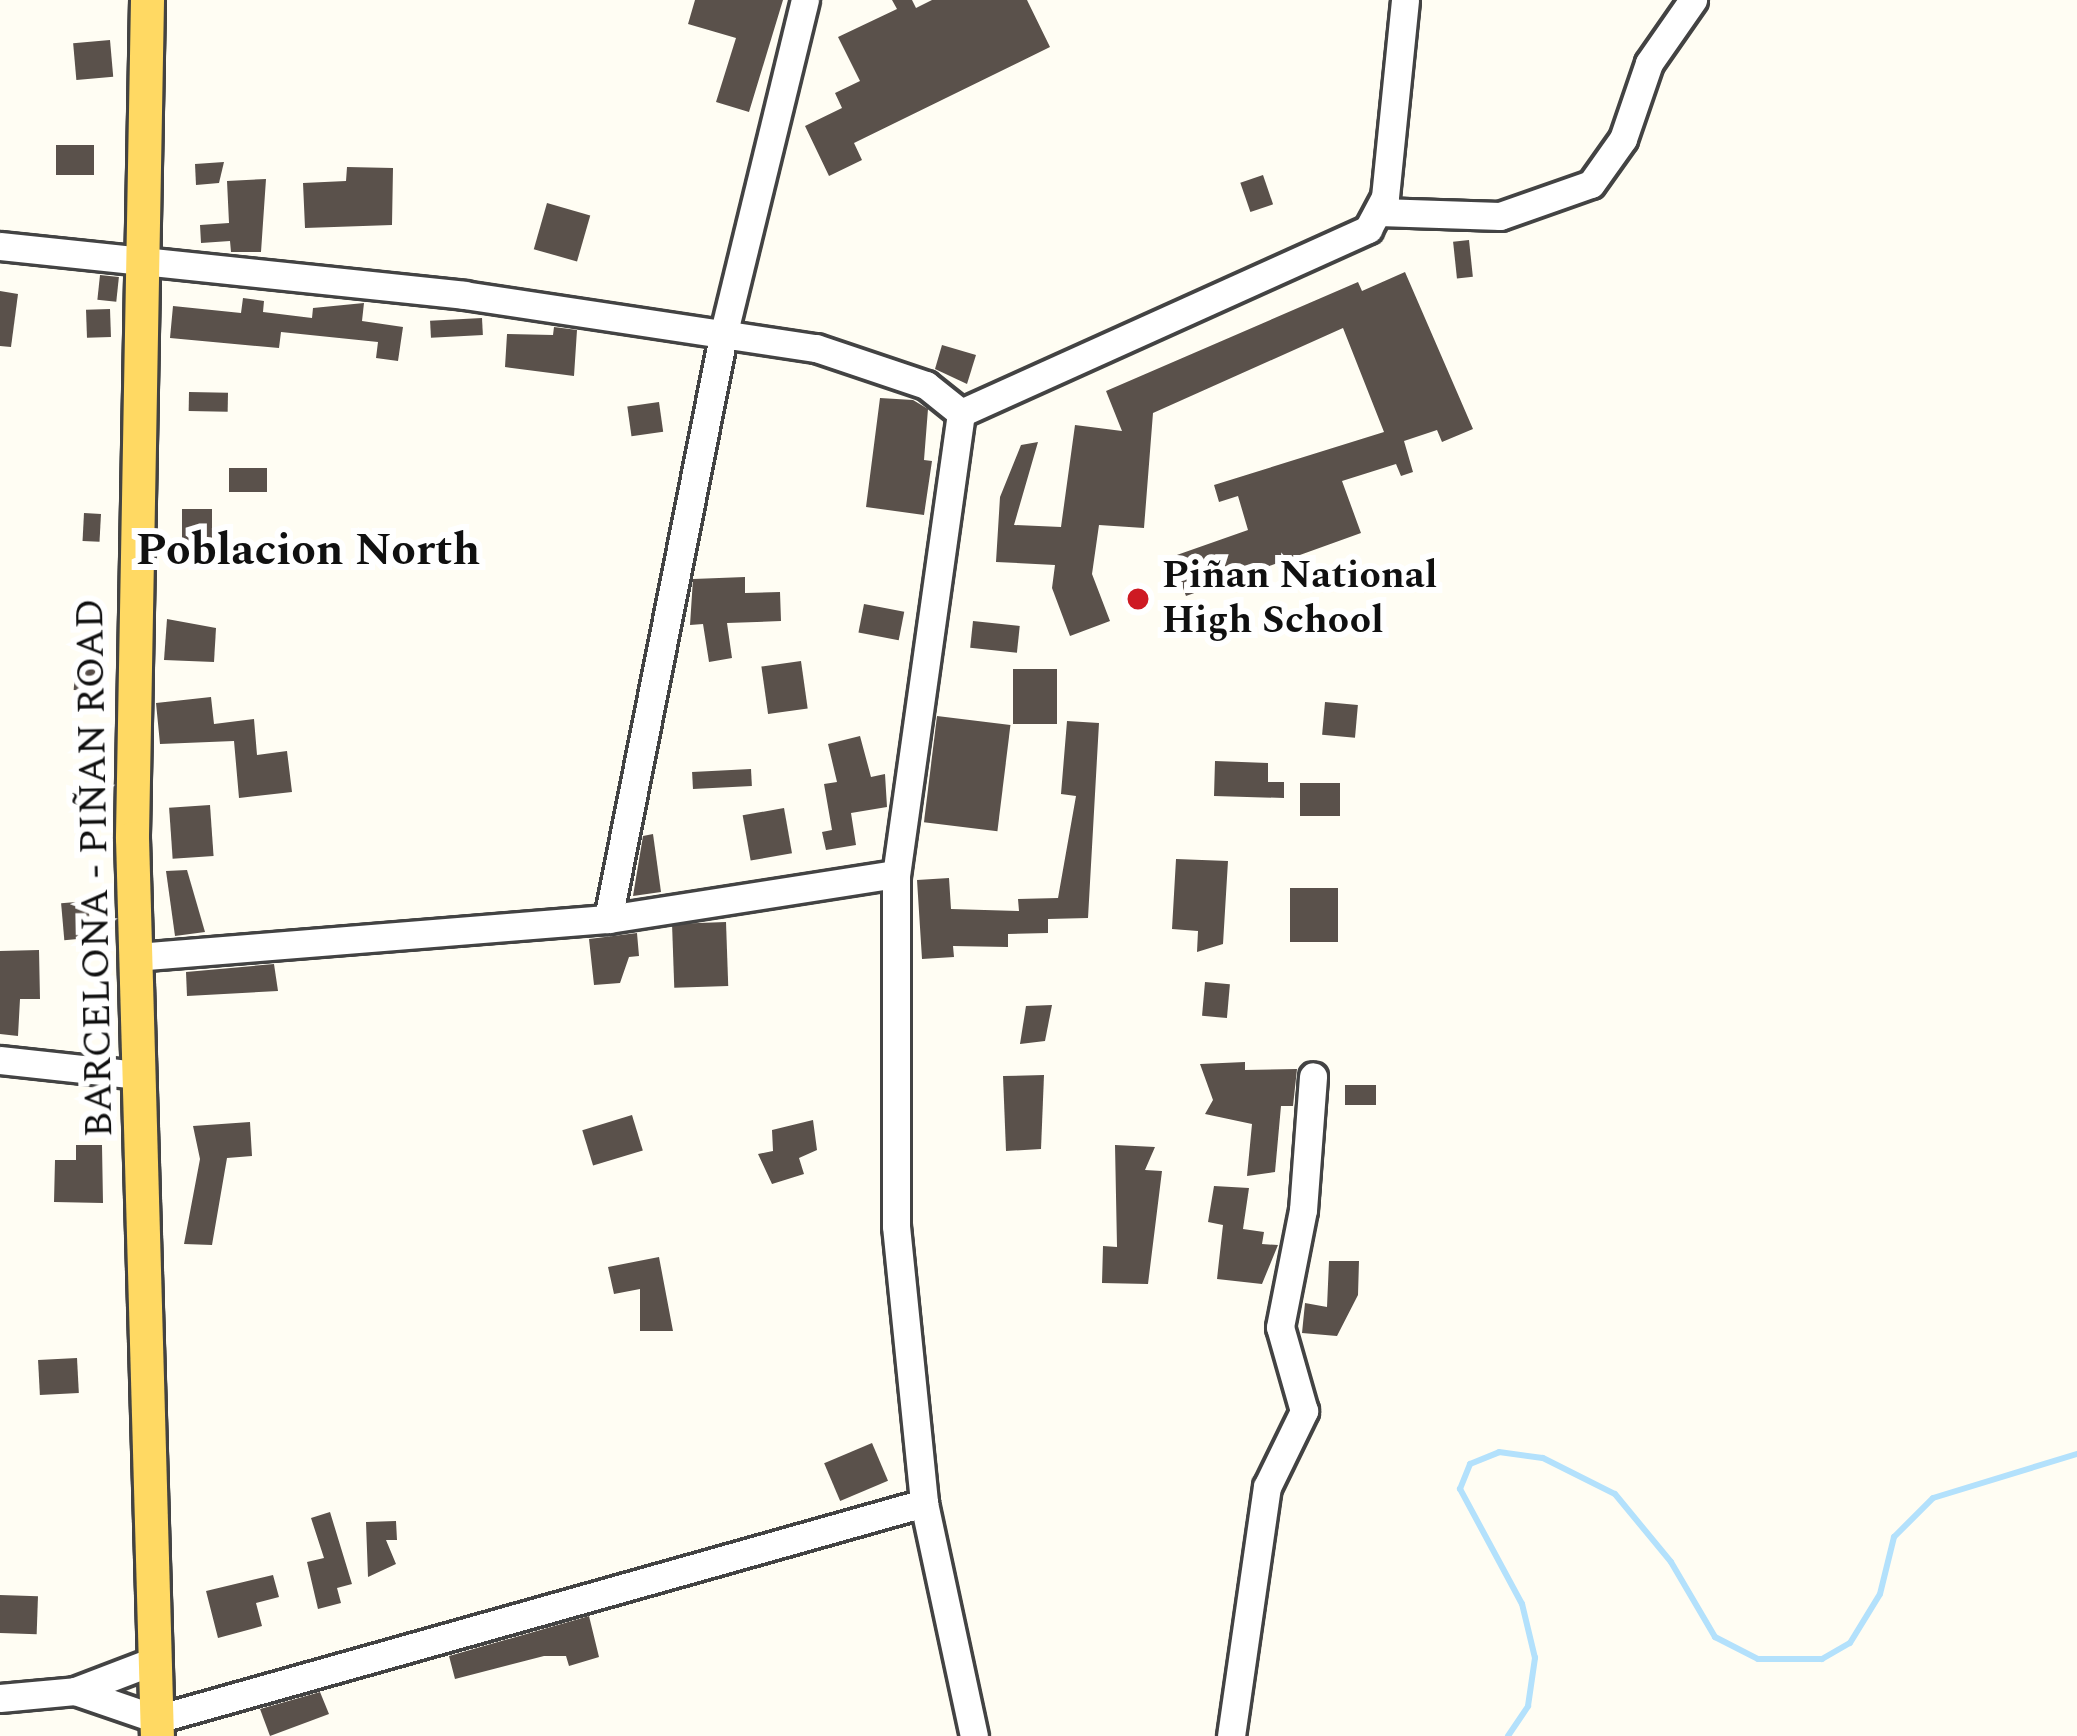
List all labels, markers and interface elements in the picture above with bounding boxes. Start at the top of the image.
district label: Poblacion North [136,524,480,578]
place label: Piñan National High School [1162,554,1437,645]
marker: Piñan National High School [1125,586,1151,612]
street label: BARCELONA - PIÑAN ROAD [68,598,124,1138]

